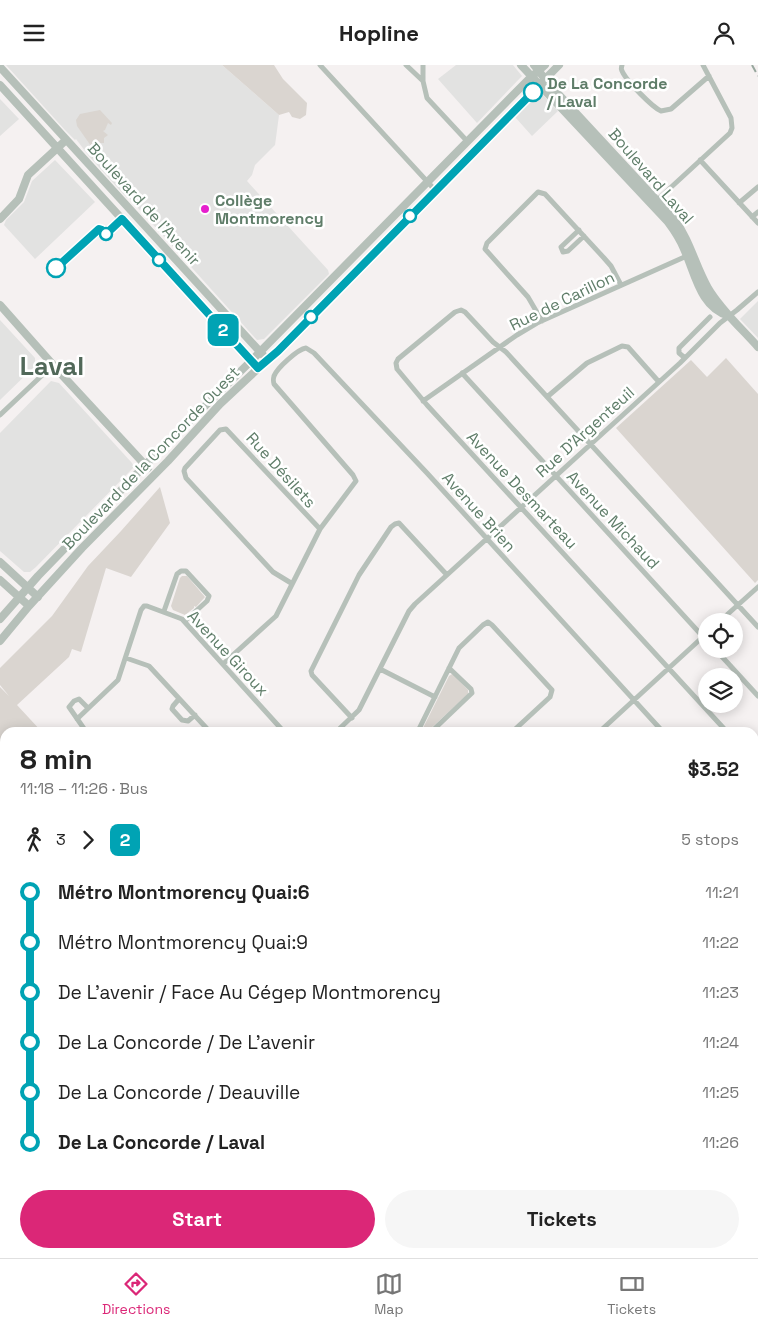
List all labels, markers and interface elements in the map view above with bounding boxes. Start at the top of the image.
icon: menu [20,19,48,47]
text: Hopline [339,19,419,47]
icon: person [710,19,738,47]
place label: De La Concorde / Laval [546,73,668,112]
marker: De La Concorde / Laval [523,82,543,102]
street label: Boulevard Laval [604,124,698,228]
street label: Boulevard de l'Avenir [83,138,205,270]
place label: Collège Montmorency [215,190,324,229]
marker: Collège Montmorency [199,203,211,215]
unlabelled marker [403,209,417,223]
unlabelled marker [99,227,113,241]
unlabelled marker [152,253,166,267]
unlabelled marker [46,258,66,278]
street label: Rue de Carillon [506,267,618,335]
unlabelled marker [304,310,318,324]
line badge: 2 [207,314,239,346]
text: 2 [218,318,228,341]
district label: Laval [20,349,84,383]
street label: Boulevard de la Concorde Ouest [58,362,244,554]
street label: Rue D'Argenteuil [531,382,639,482]
street label: Avenue Desmarteau [462,427,582,553]
street label: Rue Désilets [241,428,321,512]
street label: Avenue Michaud [562,466,664,574]
street label: Avenue Brien [438,468,520,556]
street label: Avenue Giroux [183,606,273,700]
map controls [698,613,743,713]
button: locate [698,613,743,658]
button: layers [698,668,743,713]
text: 8 min [20,741,93,777]
text: $3.52 [688,757,739,782]
text: 11:18 – 11:26 · Bus [20,778,148,799]
icon: walk [20,826,48,854]
icon: forward [74,826,102,854]
text: 2 [120,828,130,851]
text: 3 [56,829,66,850]
text: 5 stops [681,829,739,850]
text: Métro Montmorency Quai:6 [58,880,310,905]
text: 11:21 [705,882,739,903]
text: Métro Montmorency Quai:9 [58,930,308,955]
text: 11:22 [702,932,739,953]
text: De L'avenir / Face Au Cégep Montmorency [58,980,441,1005]
text: 11:23 [702,982,739,1003]
text: De La Concorde / De L'avenir [58,1030,315,1055]
text: 11:24 [702,1032,739,1053]
text: De La Concorde / Deauville [58,1080,300,1105]
text: 11:25 [702,1082,739,1103]
text: De La Concorde / Laval [58,1130,265,1155]
text: 11:26 [702,1132,739,1153]
button: Start [20,1190,375,1248]
button: Tickets [385,1190,739,1248]
tab: Directions [102,1270,170,1318]
tab: Map [374,1270,403,1318]
tab: Tickets [607,1270,656,1318]

